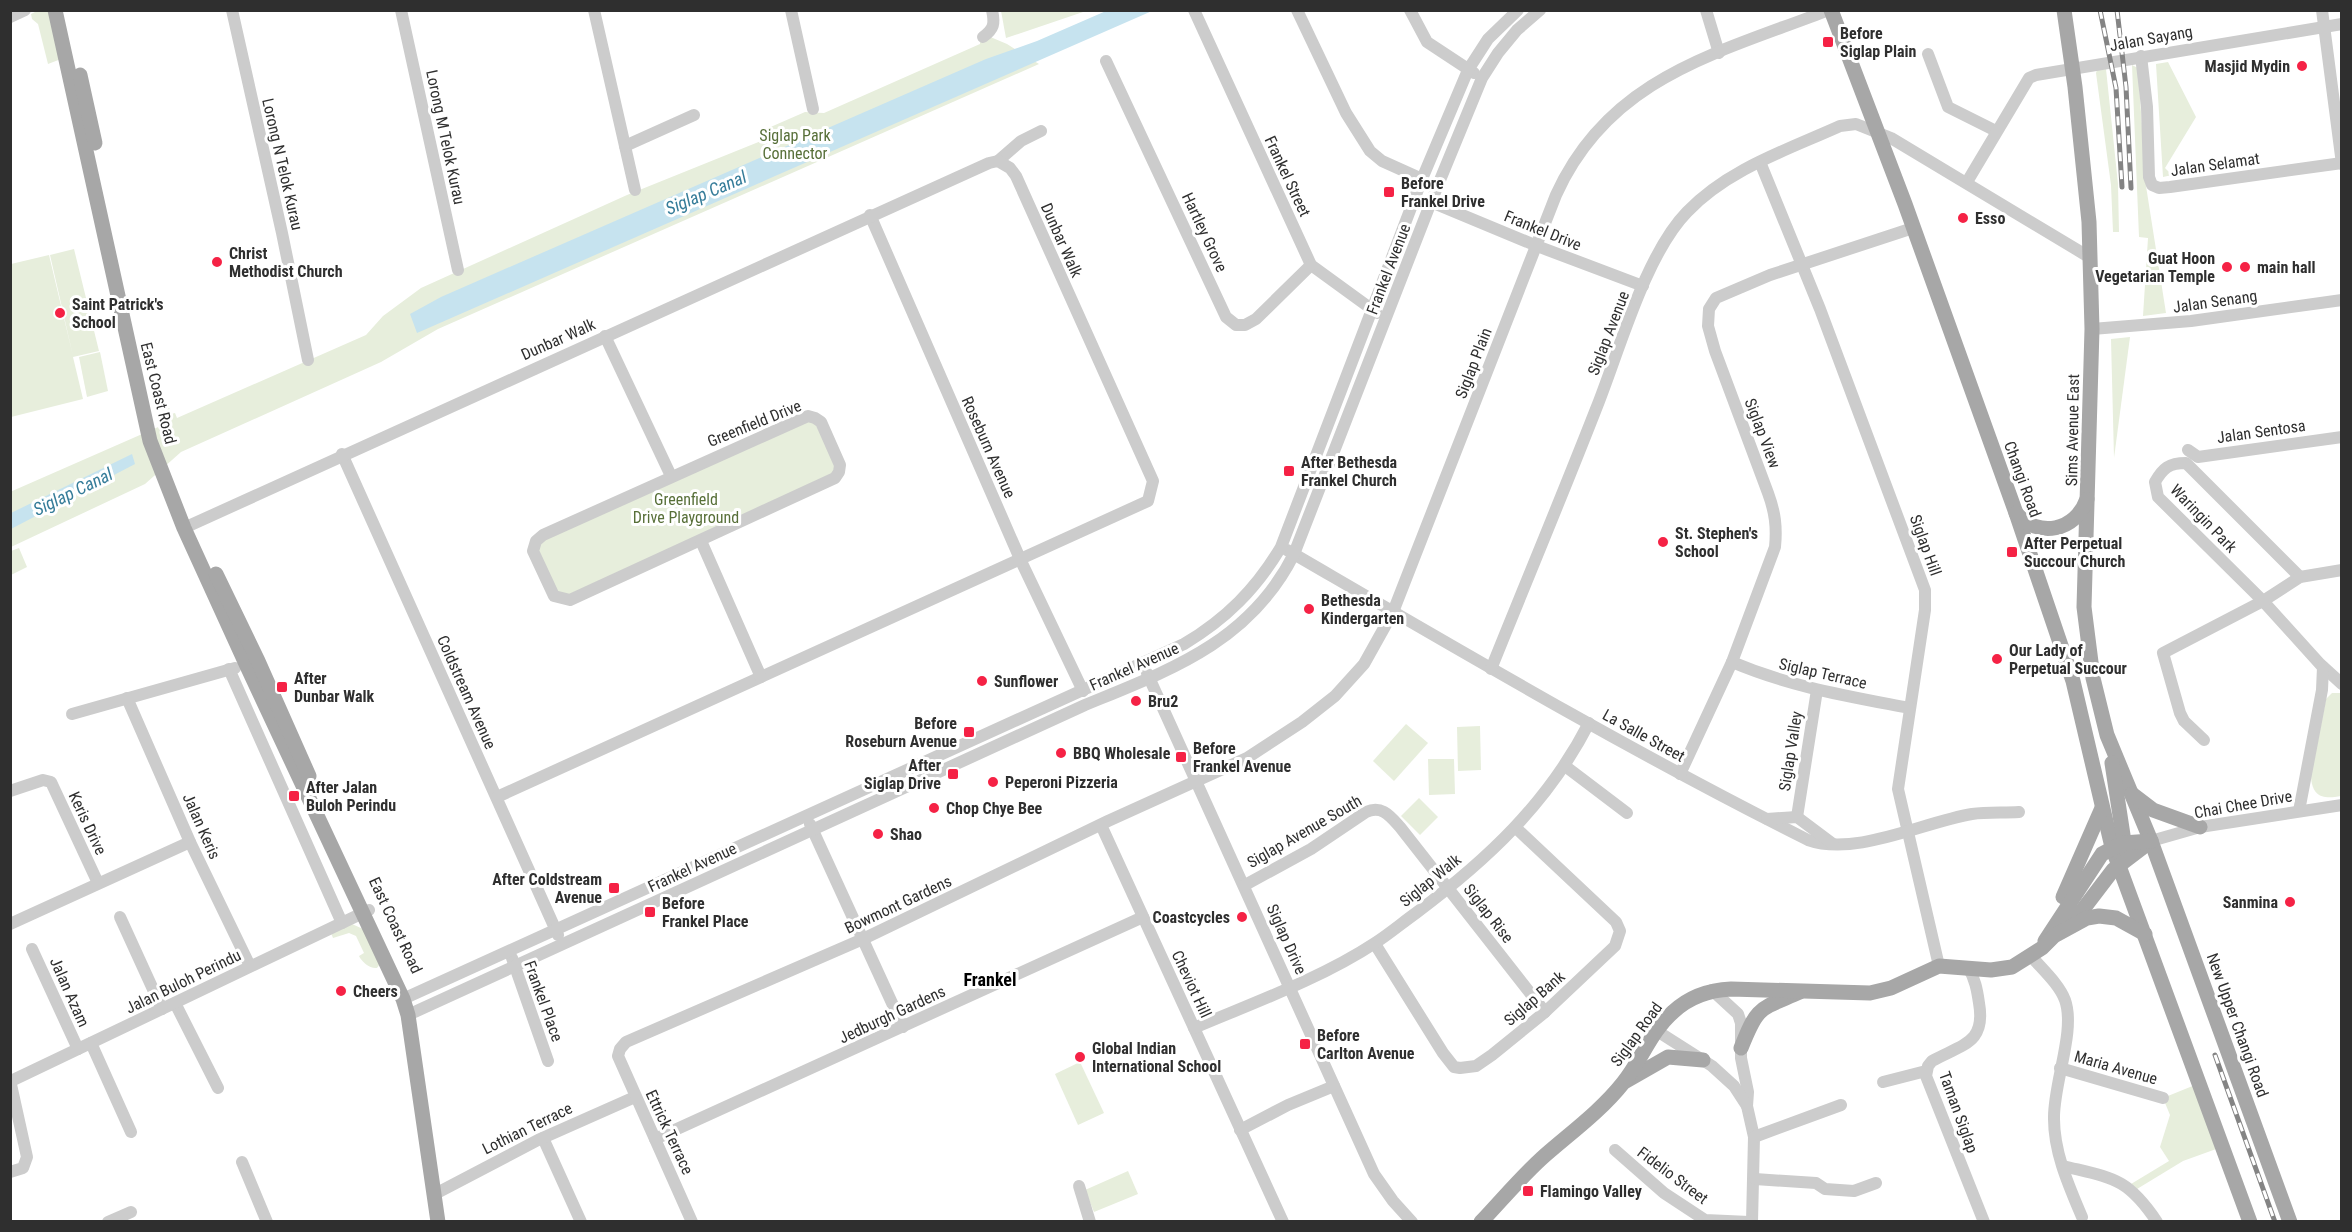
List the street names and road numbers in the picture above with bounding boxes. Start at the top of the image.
street label: Jalan Sayang [2108,22,2194,55]
street label: Lorong M Telok Kurau [422,68,469,206]
street label: Lorong N Telok Kurau [258,96,307,232]
street label: Frankel Street [1261,133,1315,220]
street label: Jalan Selamat [2169,149,2261,180]
street label: Hartley Grove [1178,190,1231,275]
street label: Dunbar Walk [1037,200,1087,281]
street label: Frankel Drive [1502,206,1584,254]
street label: Frankel Avenue [1362,221,1414,317]
street label: Jalan Senang [2172,286,2258,317]
street label: Siglap Avenue [1584,288,1633,378]
street label: Dunbar Walk [518,314,599,364]
street label: Siglap Plain [1451,325,1496,401]
street label: East Coast Road [137,340,180,446]
street label: Sims Avenue East [2062,373,2083,486]
street label: Roseburn Avenue [958,393,1019,501]
street label: Greenfield Drive [705,396,804,451]
street label: Siglap View [1741,396,1785,471]
street label: Jalan Sentosa [2216,416,2307,447]
street label: Changi Road [2000,439,2045,520]
street label: Waringin Park [2166,480,2241,557]
street label: Siglap Hill [1906,512,1945,578]
street label: Coldstream Avenue [433,632,500,752]
street label: Frankel Avenue [1087,638,1182,695]
street label: Siglap Terrace [1777,654,1869,693]
street label: La Salle Street [1599,705,1688,766]
street label: Siglap Valley [1775,710,1806,792]
street label: Chai Chee Drive [2193,787,2294,822]
street label: Keris Drive [65,789,110,858]
street label: Jalan Keris [179,790,224,862]
street label: Siglap Avenue South [1244,791,1365,872]
street label: Frankel Avenue [645,839,739,896]
street label: Siglap Walk [1396,849,1465,911]
street label: Bowmont Gardens [842,871,955,938]
street label: East Coast Road [365,874,426,976]
street label: Siglap Rise [1460,880,1518,947]
street label: Siglap Drive [1263,901,1310,977]
street label: Jalan Buloh Perindu [122,945,244,1018]
street label: Cheviot Hill [1168,948,1215,1021]
street label: New Upper Changi Road [2203,951,2272,1100]
street label: Jalan Azam [46,954,93,1030]
street label: Frankel Place [520,958,567,1044]
street label: Siglap Bank [1500,966,1569,1030]
street label: Jedburgh Gardens [836,982,948,1047]
street label: Siglap Road [1607,998,1666,1070]
street label: Maria Avenue [2072,1047,2160,1088]
street label: Taman Siglap [1935,1069,1982,1156]
street label: Ettrick Terrace [642,1087,697,1177]
street label: Lothian Terrace [479,1099,575,1158]
street label: Fidelio Street [1634,1143,1712,1208]

